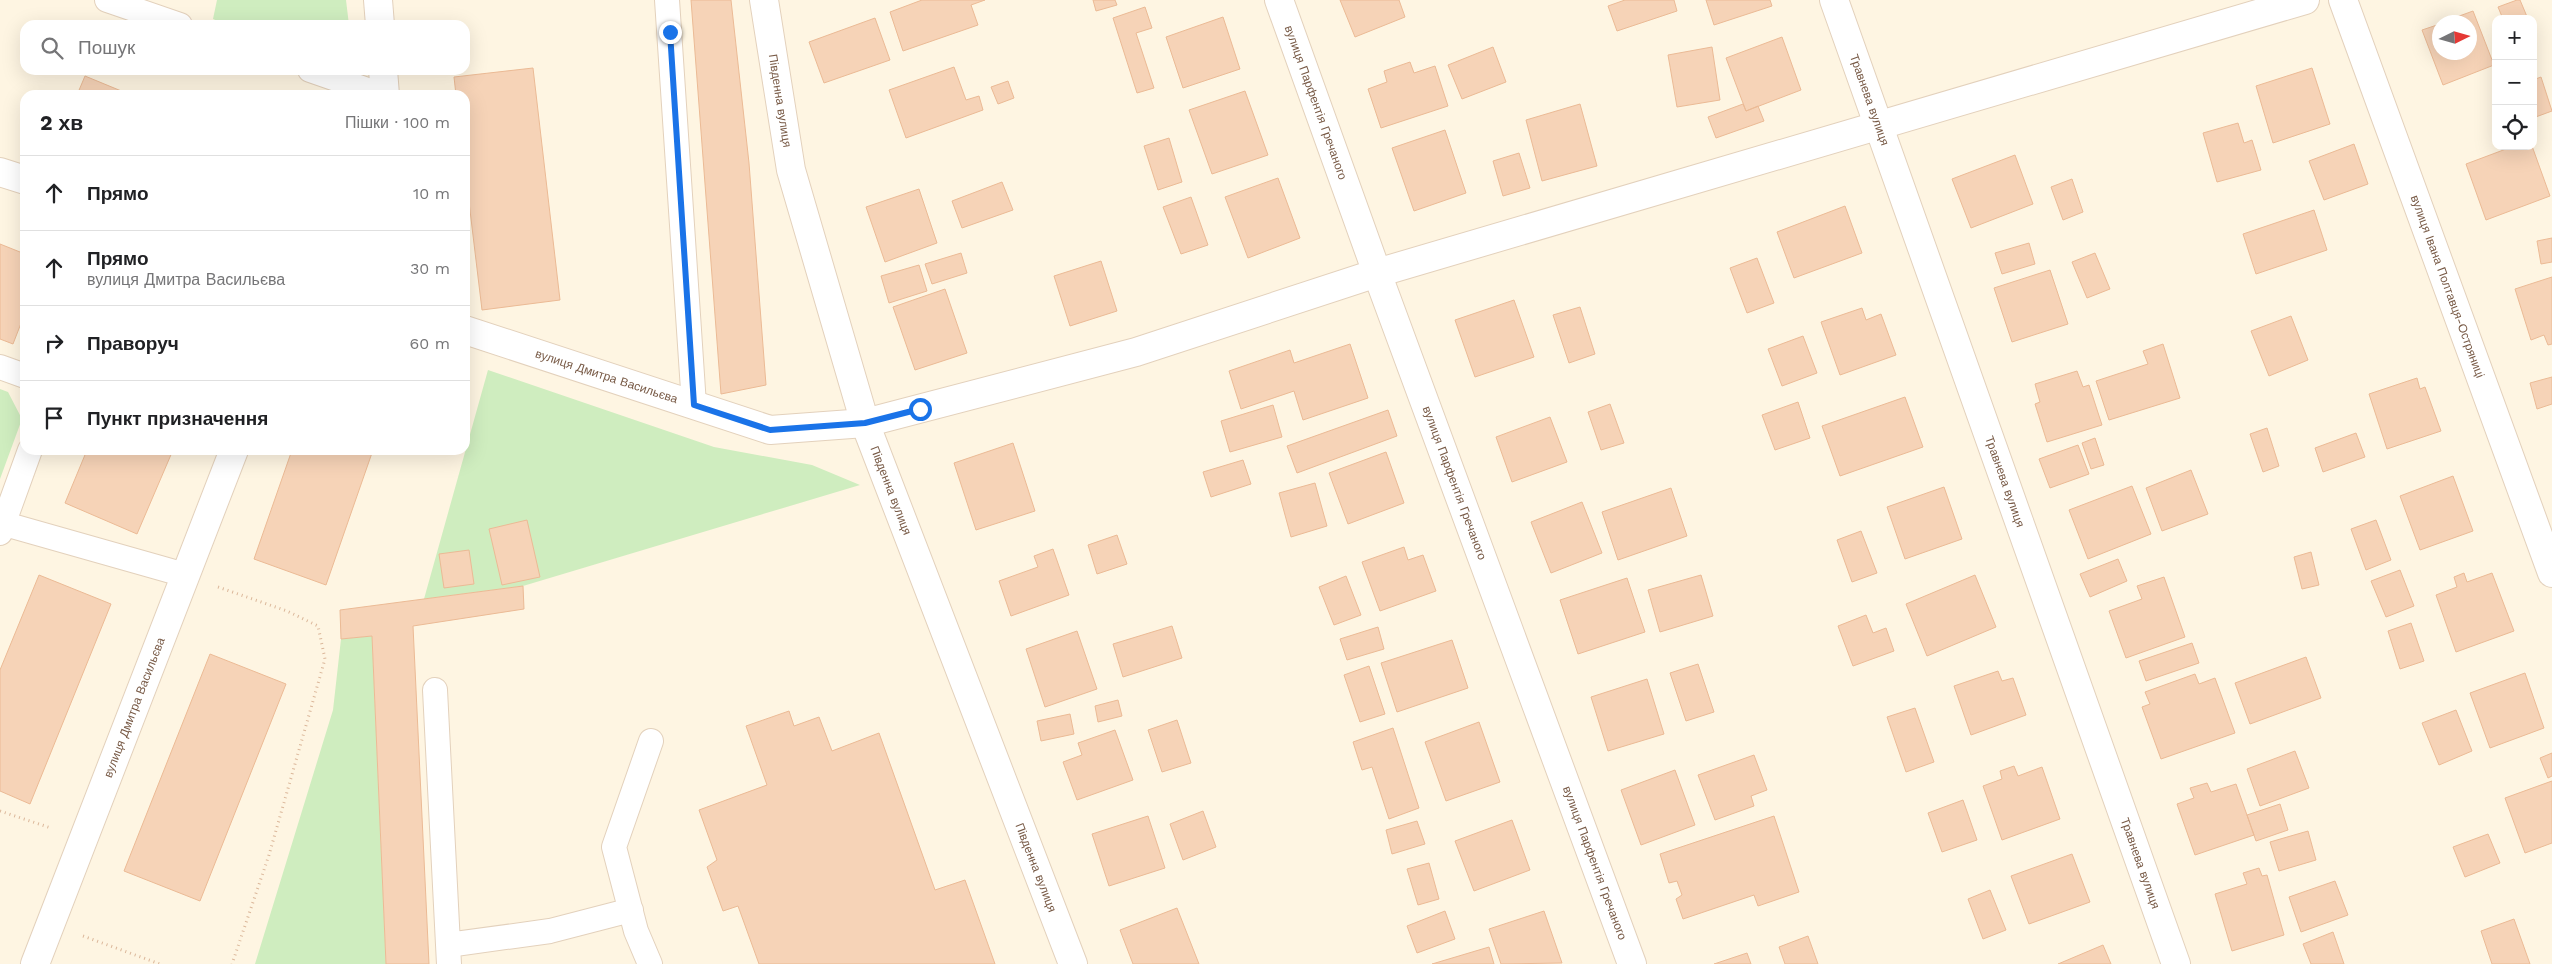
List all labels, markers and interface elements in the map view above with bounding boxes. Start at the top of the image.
north arrow [2432,15,2477,60]
map controls [2492,15,2537,150]
button: + [2492,15,2537,60]
search box [20,20,470,75]
route end [659,21,682,44]
street label: вулиця Парфентія Гречаного [1282,24,1350,182]
icon: search [38,34,66,62]
text: Пошук [78,36,135,59]
street label: Травнева вулиця [1847,52,1892,147]
street label: Південна вулиця [766,53,794,148]
button: − [2492,60,2537,105]
button: locate [2492,105,2537,150]
text: 2 хв [40,110,83,135]
text: Пішки · 100 m [345,113,450,132]
icon: ahead [40,179,68,207]
text: Прямо [87,182,149,205]
text: 10 m [413,184,450,203]
street label: вулиця Івана Полтавця-Остряниці [2408,193,2487,380]
text: Прямо [87,247,149,270]
icon: ahead [40,254,68,282]
text: 30 m [410,259,450,278]
text: вулиця Дмитра Васильєва [87,270,285,289]
icon: right [40,329,68,357]
text: Праворуч [87,332,179,355]
text: 60 m [410,334,450,353]
street label: вулиця Дмитра Васильєва [534,347,680,406]
route start [909,398,932,421]
icon: arrive [40,404,68,432]
street label: вулиця Парфентія Гречаного [1420,404,1489,562]
text: Пункт призначення [87,407,268,430]
street label: Травнева вулиця [1982,434,2027,529]
street label: Південна вулиця [867,444,914,537]
street label: вулиця Дмитра Васильєва [101,635,168,779]
street label: вулиця Парфентія Гречаного [1560,784,1630,942]
street label: Травнева вулиця [2118,816,2163,911]
street label: Південна вулиця [1012,821,1059,914]

